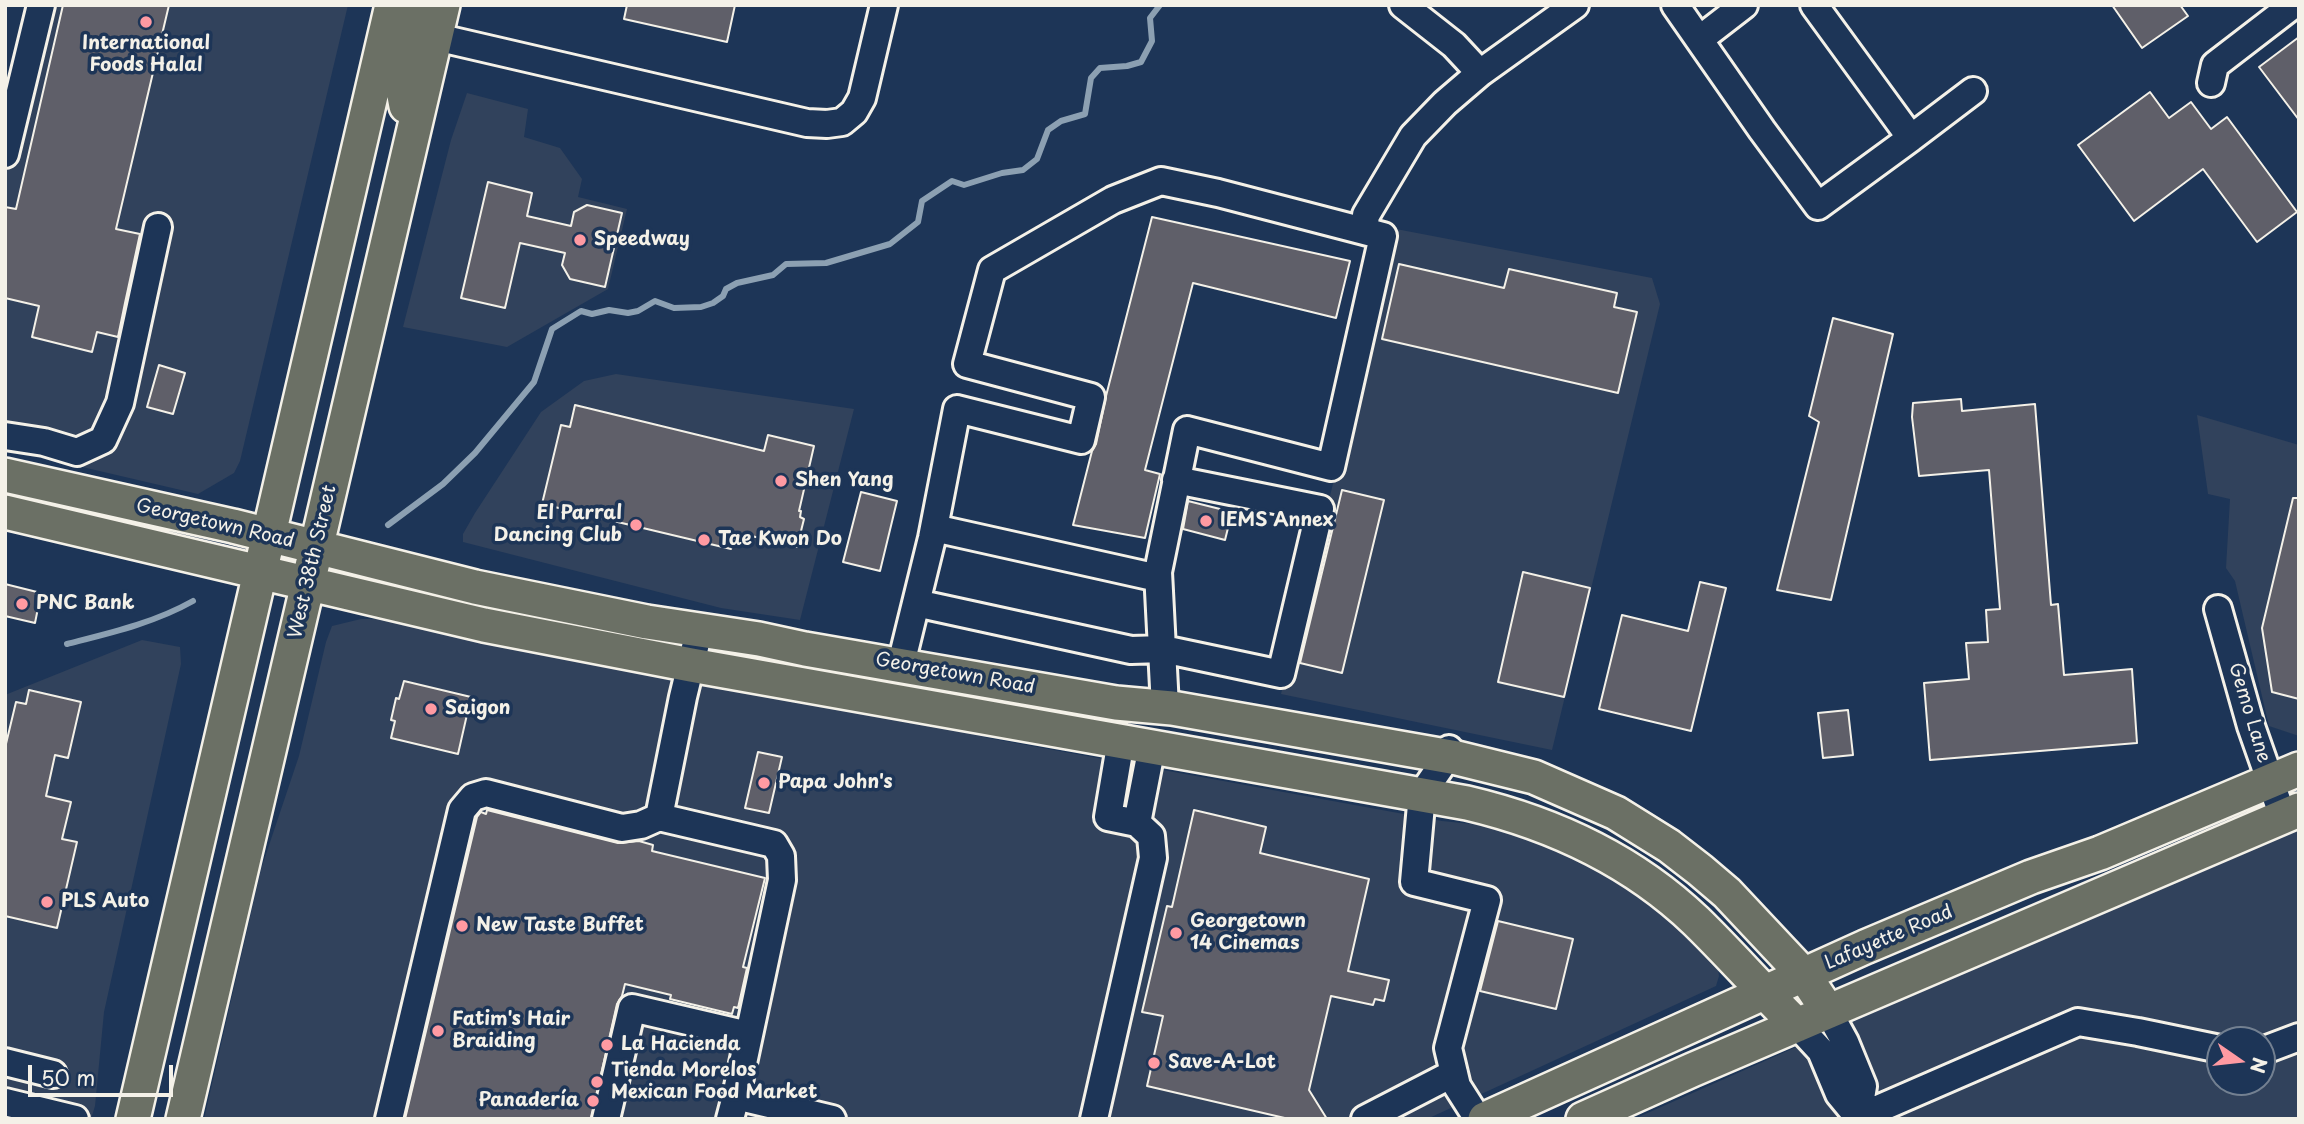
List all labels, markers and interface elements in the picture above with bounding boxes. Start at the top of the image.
marker: International Foods Halal [138,14,154,30]
place label: International Foods Halal [82,33,210,77]
place label: Speedway [594,229,690,251]
marker: Speedway [572,232,588,248]
place label: Shen Yang [795,470,894,492]
marker: Shen Yang [773,473,789,489]
street label: West 38th Street [284,483,342,641]
street label: Georgetown Road [134,495,296,553]
place label: El Parral Dancing Club [494,503,622,547]
place label: IEMS Annex [1220,510,1333,532]
marker: IEMS Annex [1198,513,1214,529]
marker: El Parral Dancing Club [628,517,644,533]
place label: Tae Kwon Do [718,529,842,551]
marker: Tae Kwon Do [696,532,712,548]
place label: PNC Bank [36,593,135,615]
marker: PNC Bank [14,596,30,612]
street label: Georgetown Road [873,649,1037,699]
street label: Gemo Lane [2223,660,2275,766]
place label: Saigon [445,698,510,720]
marker: Saigon [423,701,439,717]
place label: Papa John's [778,772,892,794]
marker: Papa John's [756,775,772,791]
place label: PLS Auto [61,891,149,913]
marker: PLS Auto [39,894,55,910]
street label: Lafayette Road [1822,901,1956,975]
place label: Georgetown 14 Cinemas [1190,911,1306,955]
place label: New Taste Buffet [476,915,644,937]
marker: New Taste Buffet [454,918,470,934]
marker: Georgetown 14 Cinemas [1168,925,1184,941]
place label: Fatim's Hair Braiding [452,1009,570,1053]
marker: Fatim's Hair Braiding [430,1023,446,1039]
north arrow [2206,1026,2276,1096]
place label: La Hacienda [621,1034,741,1056]
marker: La Hacienda [599,1037,615,1053]
scale bar [32,1050,177,1094]
place label: Save-A-Lot [1168,1052,1276,1074]
marker: Save-A-Lot [1146,1055,1162,1071]
text: N [2244,1055,2275,1076]
place label: Tienda Morelos Mexican Food Market [611,1060,817,1104]
text: 50 m [41,1061,95,1093]
marker: Tienda Morelos Mexican Food Market [589,1074,605,1090]
place label: Panadería [478,1090,579,1112]
marker: Panadería [585,1093,601,1109]

